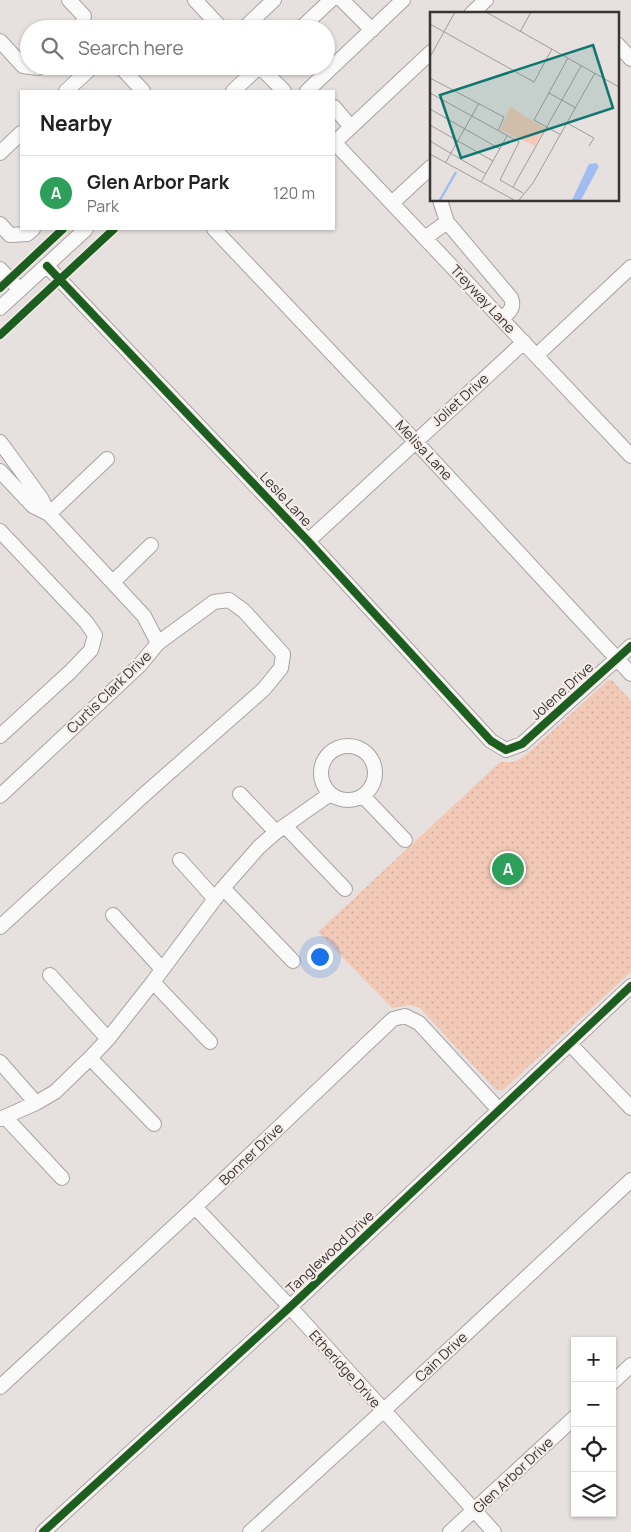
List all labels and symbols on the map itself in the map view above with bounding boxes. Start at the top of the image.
inset map [430,12,618,201]
street label: Treyway Lane [447,260,520,337]
street label: Joliet Drive [427,369,492,430]
street label: Melisa Lane [392,415,457,484]
street label: Lesle Lane [256,467,317,530]
street label: Curtis Clark Drive [62,646,155,737]
street label: Jolene Drive [526,657,597,724]
pin: A [492,850,524,888]
your location [307,944,333,970]
street label: Bonner Drive [214,1118,287,1189]
street label: Tanglewood Drive [282,1206,378,1297]
street label: Etheridge Drive [305,1326,385,1412]
street label: Cain Drive [410,1328,471,1386]
street label: Glen Arbor Drive [468,1432,557,1517]

